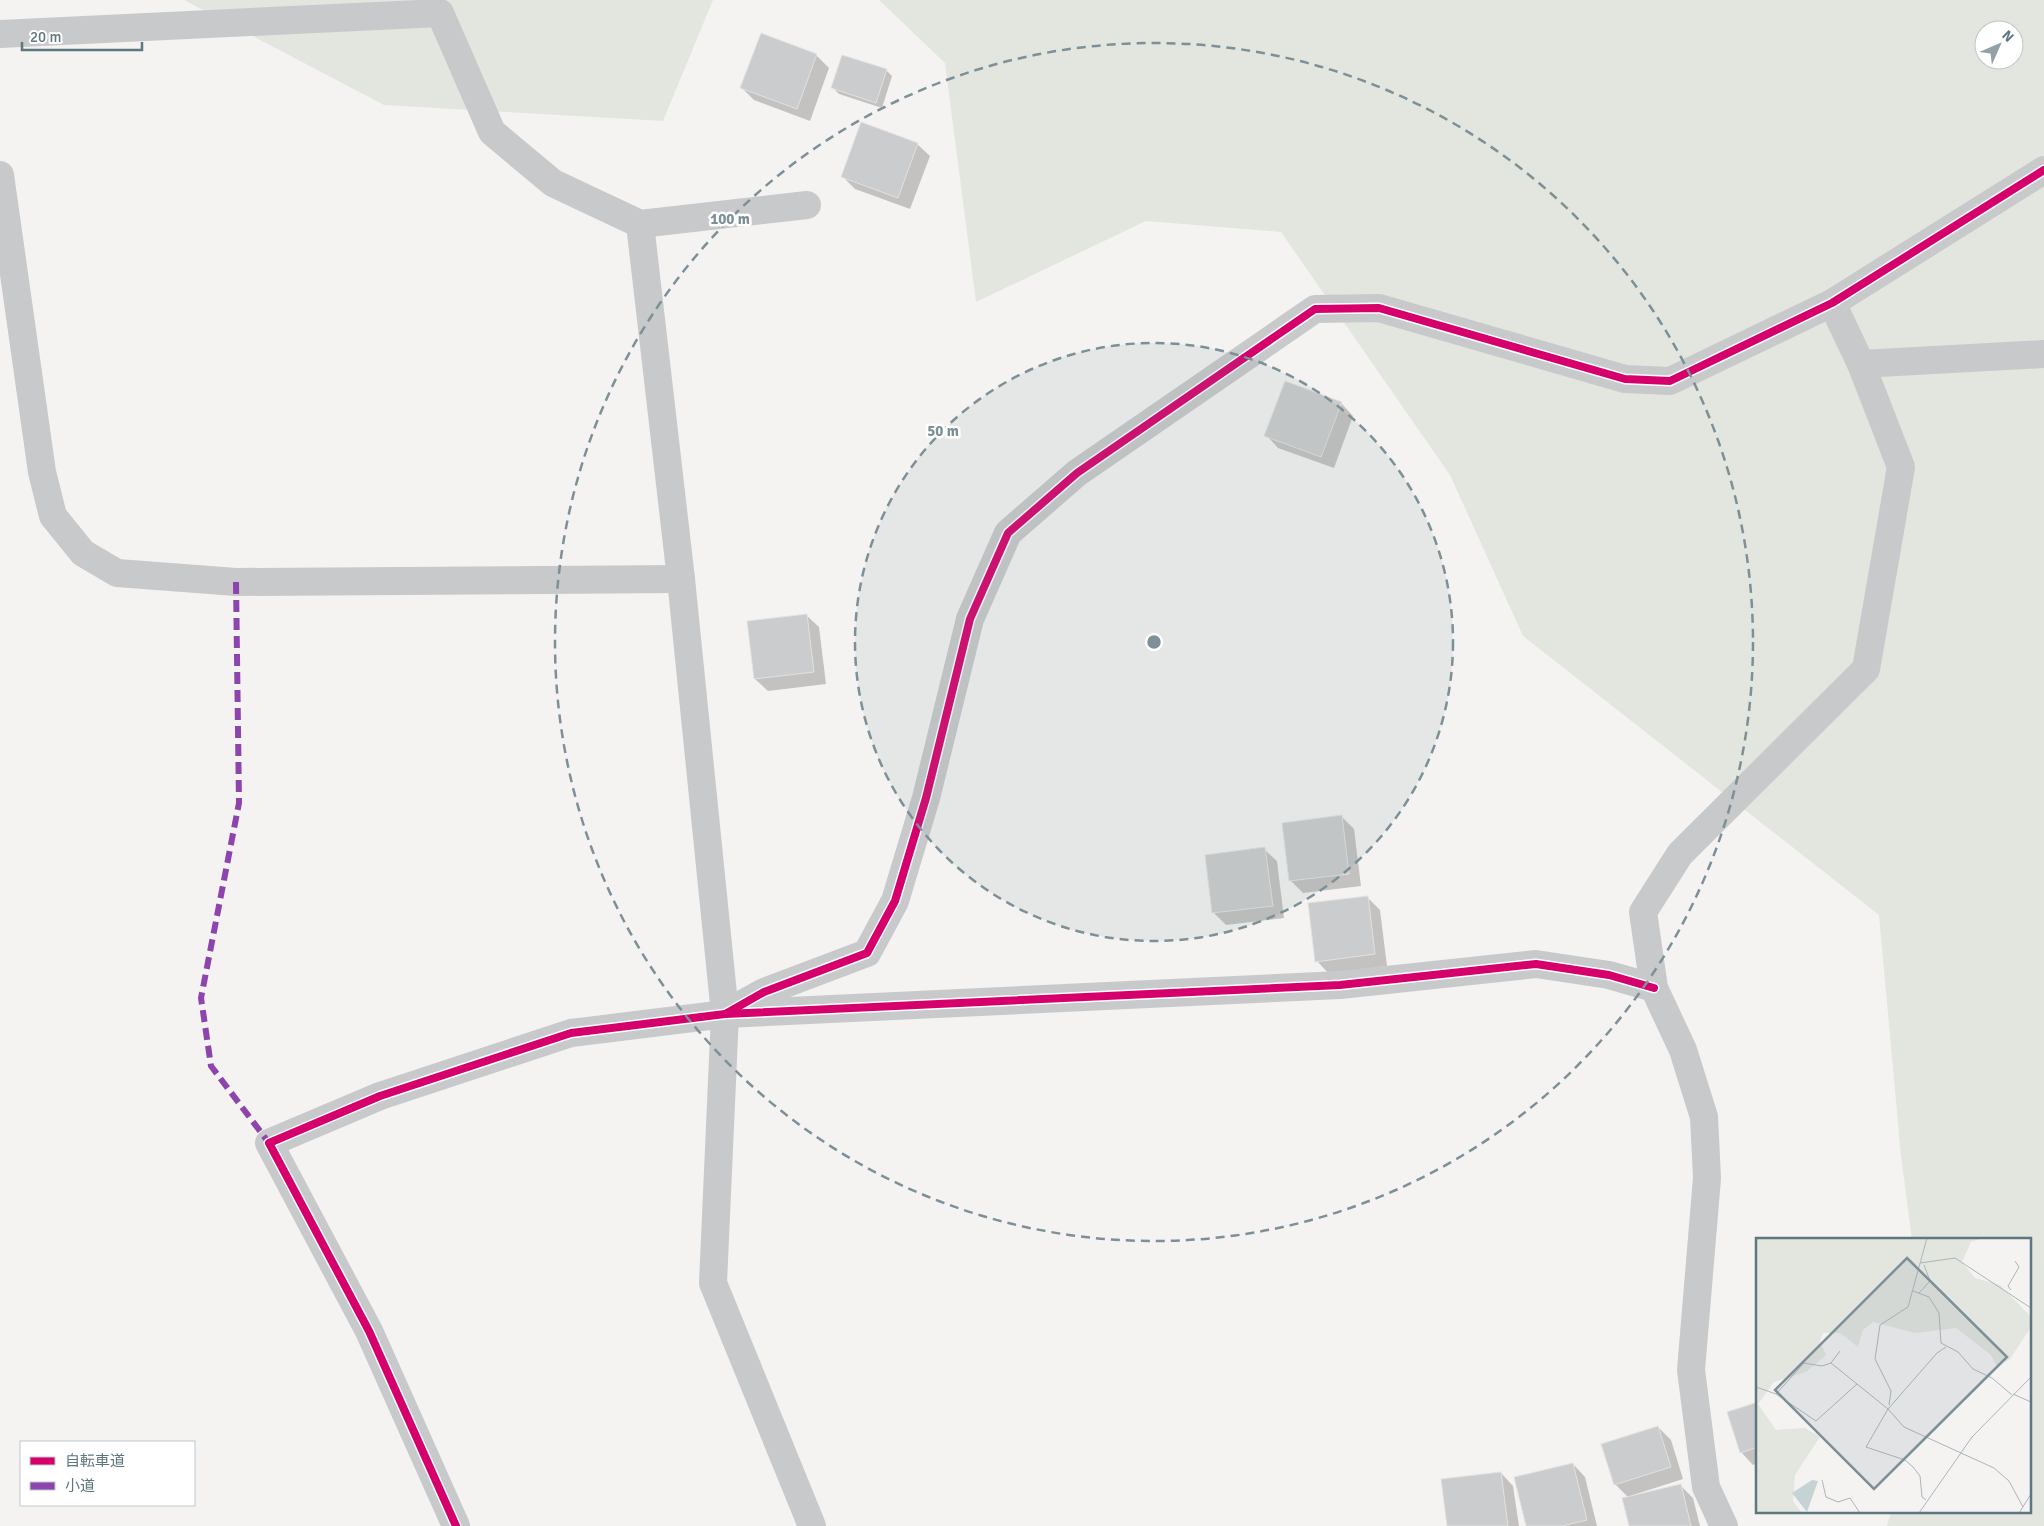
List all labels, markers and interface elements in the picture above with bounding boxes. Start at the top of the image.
scale bar [22,20,142,52]
north arrow [1974,20,2024,70]
text: N [1998,27,2017,46]
text: 20 m [30,28,61,46]
text: 100 m [710,210,750,228]
text: 50 m [927,422,959,440]
centre of rings [1145,633,1163,651]
inset map [1756,1238,2032,1514]
legend [20,1441,195,1506]
text: 自転車道 [65,1452,125,1470]
text: 小道 [65,1477,95,1495]

